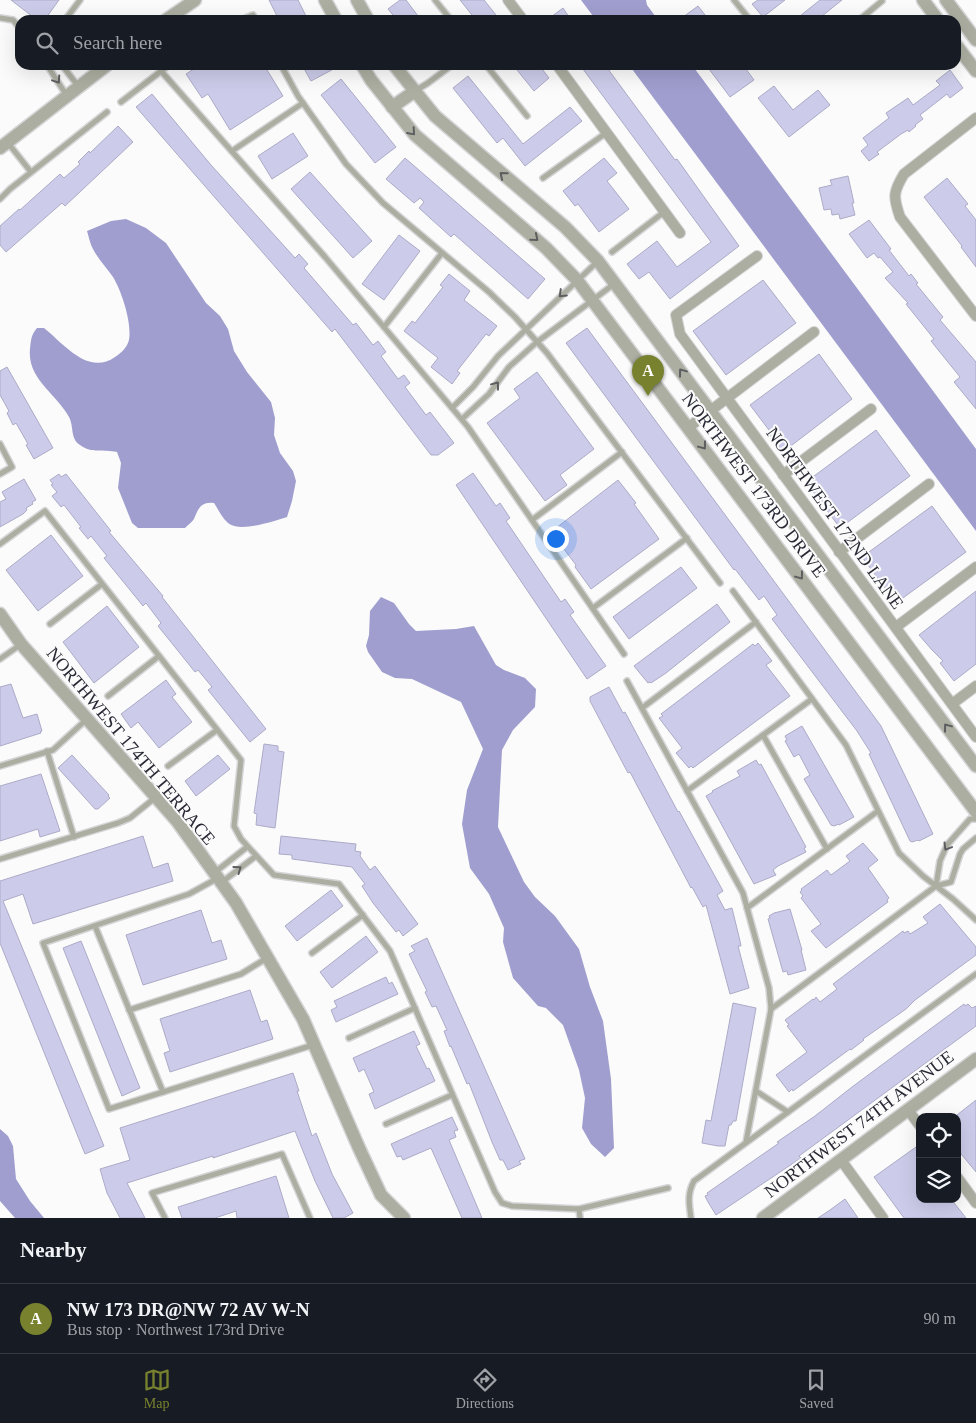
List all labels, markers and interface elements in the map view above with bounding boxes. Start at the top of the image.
search box [15,15,961,70]
icon: search [33,29,61,57]
text: Search here [73,32,162,53]
one-way arrow [51,75,60,84]
one-way arrow [407,126,416,135]
one-way arrow [500,171,509,180]
one-way arrow [529,233,538,241]
one-way arrow [559,289,568,298]
pin: A [632,355,664,396]
one-way arrow [679,368,688,378]
one-way arrow [490,381,499,391]
street label: NORTHWEST 173RD DRIVE [678,389,830,581]
street label: NORTHWEST 172ND LANE [762,423,908,613]
one-way arrow [697,440,706,450]
your location [543,526,569,552]
one-way arrow [794,570,803,580]
street label: NORTHWEST 174TH TERRACE [43,643,219,849]
one-way arrow [944,723,953,733]
one-way arrow [944,841,954,850]
one-way arrow [233,866,242,875]
street label: NORTHWEST 74TH AVENUE [761,1046,957,1202]
map controls [916,1113,961,1203]
button: locate [916,1113,961,1158]
button: layers [916,1158,961,1203]
text: Nearby [20,1238,87,1262]
text: NW 173 DR@NW 72 AV W-N [67,1299,310,1320]
text: A [30,1310,42,1327]
text: 90 m [924,1310,956,1327]
text: Bus stop · Northwest 173rd Drive [67,1321,284,1338]
tab: Map [143,1366,171,1412]
tab: Directions [456,1366,514,1412]
tab: Saved [799,1366,833,1412]

